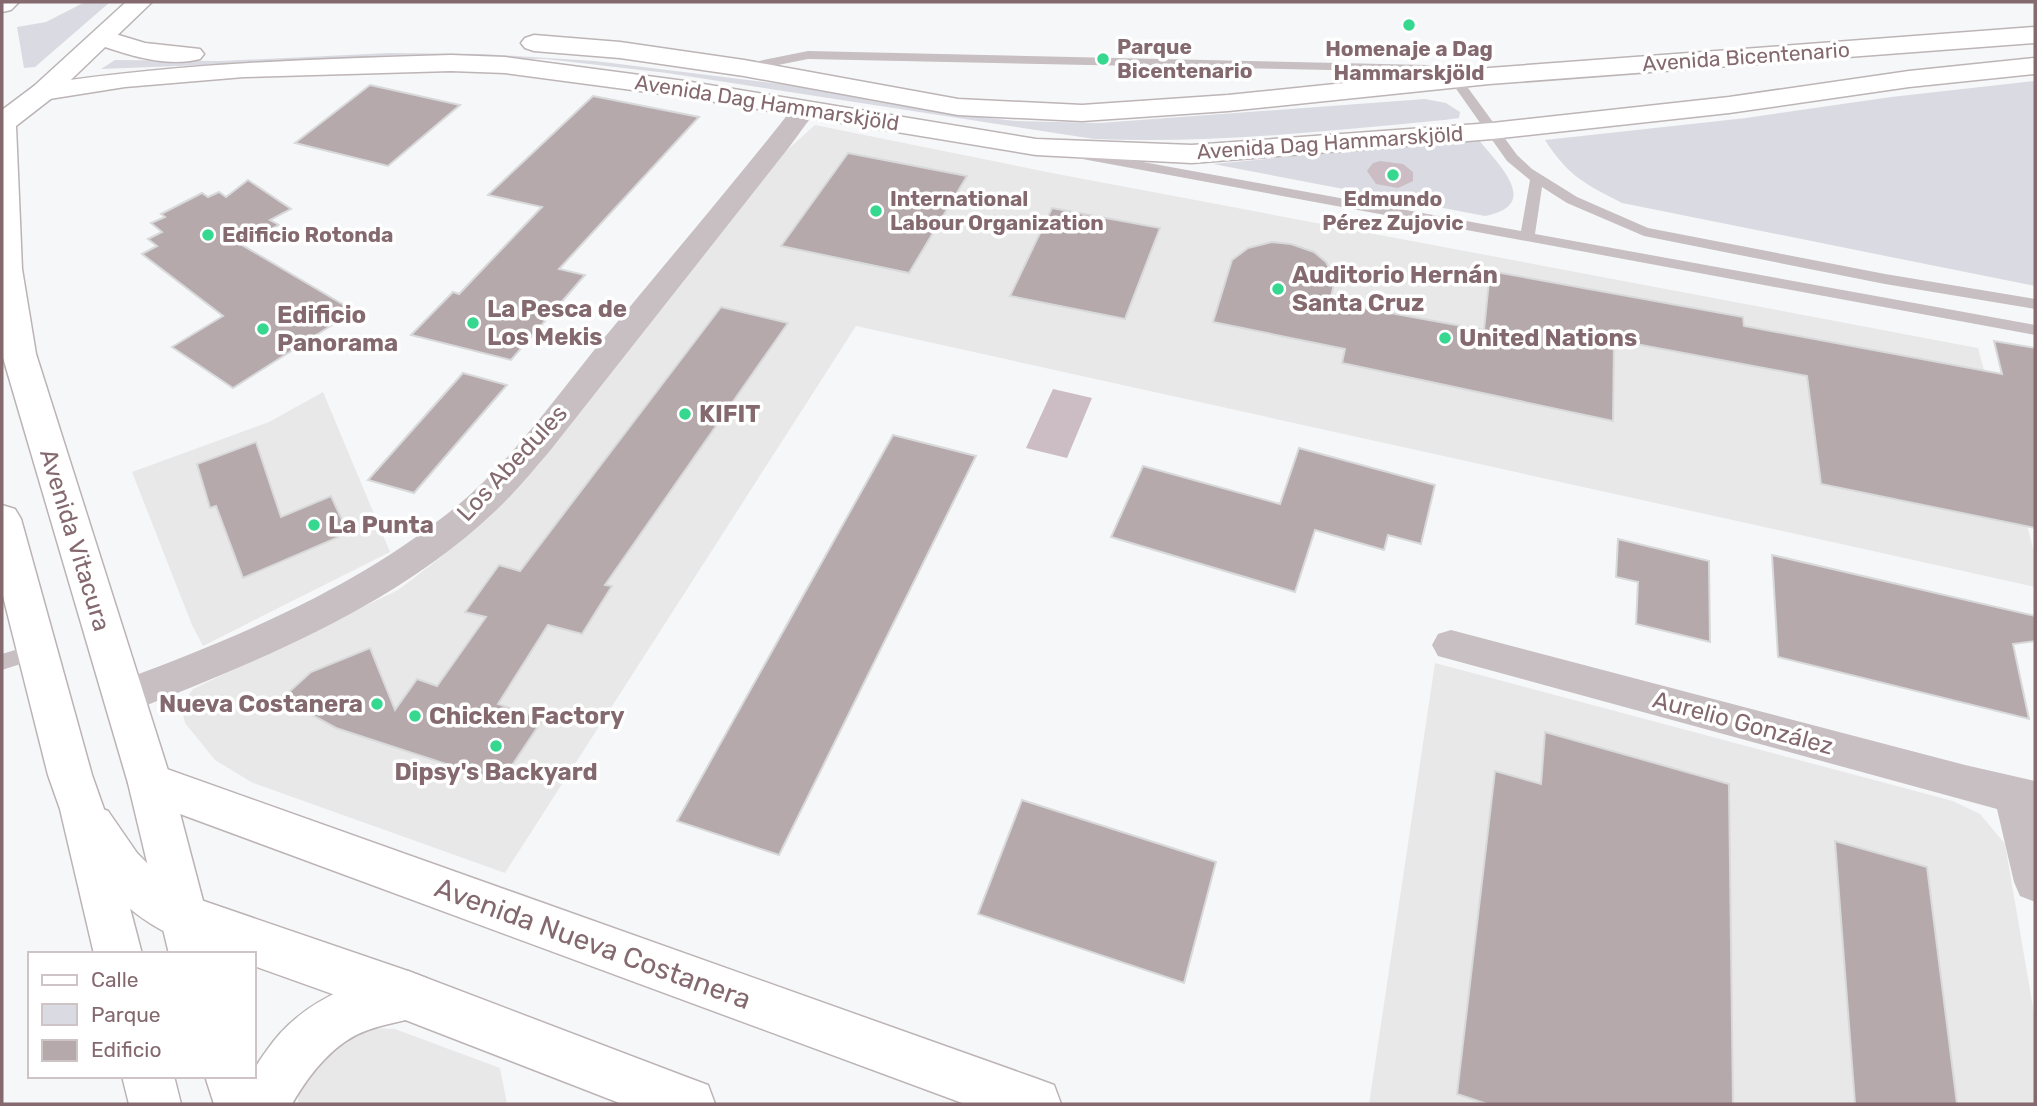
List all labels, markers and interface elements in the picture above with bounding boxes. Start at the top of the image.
marker: Homenaje a Dag Hammarskjöld [1401,17,1417,33]
place label: Parque Bicentenario [1117,34,1253,83]
place label: Homenaje a Dag Hammarskjöld [1325,36,1493,85]
street label: Avenida Bicentenario [1641,37,1851,76]
marker: Parque Bicentenario [1095,51,1111,67]
street label: Avenida Dag Hammarskjöld [633,69,901,136]
street label: Avenida Dag Hammarskjöld [1196,121,1464,164]
marker: Edmundo Pérez Zujovic [1385,167,1401,183]
place label: International Labour Organization [890,186,1104,235]
place label: Edmundo Pérez Zujovic [1322,186,1464,235]
marker: International Labour Organization [868,203,884,219]
place label: Edificio Rotonda [222,222,393,247]
marker: Edificio Rotonda [200,227,216,243]
place label: Auditorio Hernán Santa Cruz [1292,261,1498,317]
marker: Auditorio Hernán Santa Cruz [1270,281,1286,297]
place label: La Pesca de Los Mekis [487,295,627,351]
place label: Edificio Panorama [277,301,398,357]
marker: La Pesca de Los Mekis [465,315,481,331]
marker: Edificio Panorama [255,321,271,337]
place label: United Nations [1459,324,1637,352]
marker: United Nations [1437,330,1453,346]
street label: Los Abedules [451,399,573,527]
place label: KIFIT [699,400,760,428]
marker: KIFIT [677,406,693,422]
street label: Avenida Vitacura [34,446,116,634]
place label: La Punta [328,511,434,539]
marker: La Punta [306,517,322,533]
street label: Aurelio González [1650,685,1836,761]
place label: Nueva Costanera [159,690,363,718]
marker: Nueva Costanera [369,696,385,712]
place label: Chicken Factory [429,702,625,730]
marker: Chicken Factory [407,708,423,724]
marker: Dipsy's Backyard [488,738,504,754]
place label: Dipsy's Backyard [394,758,598,786]
street label: Avenida Nueva Costanera [430,871,755,1016]
legend [28,952,256,1078]
text: Calle [91,967,139,992]
text: Parque [91,1002,161,1027]
text: Edificio [91,1037,161,1062]

